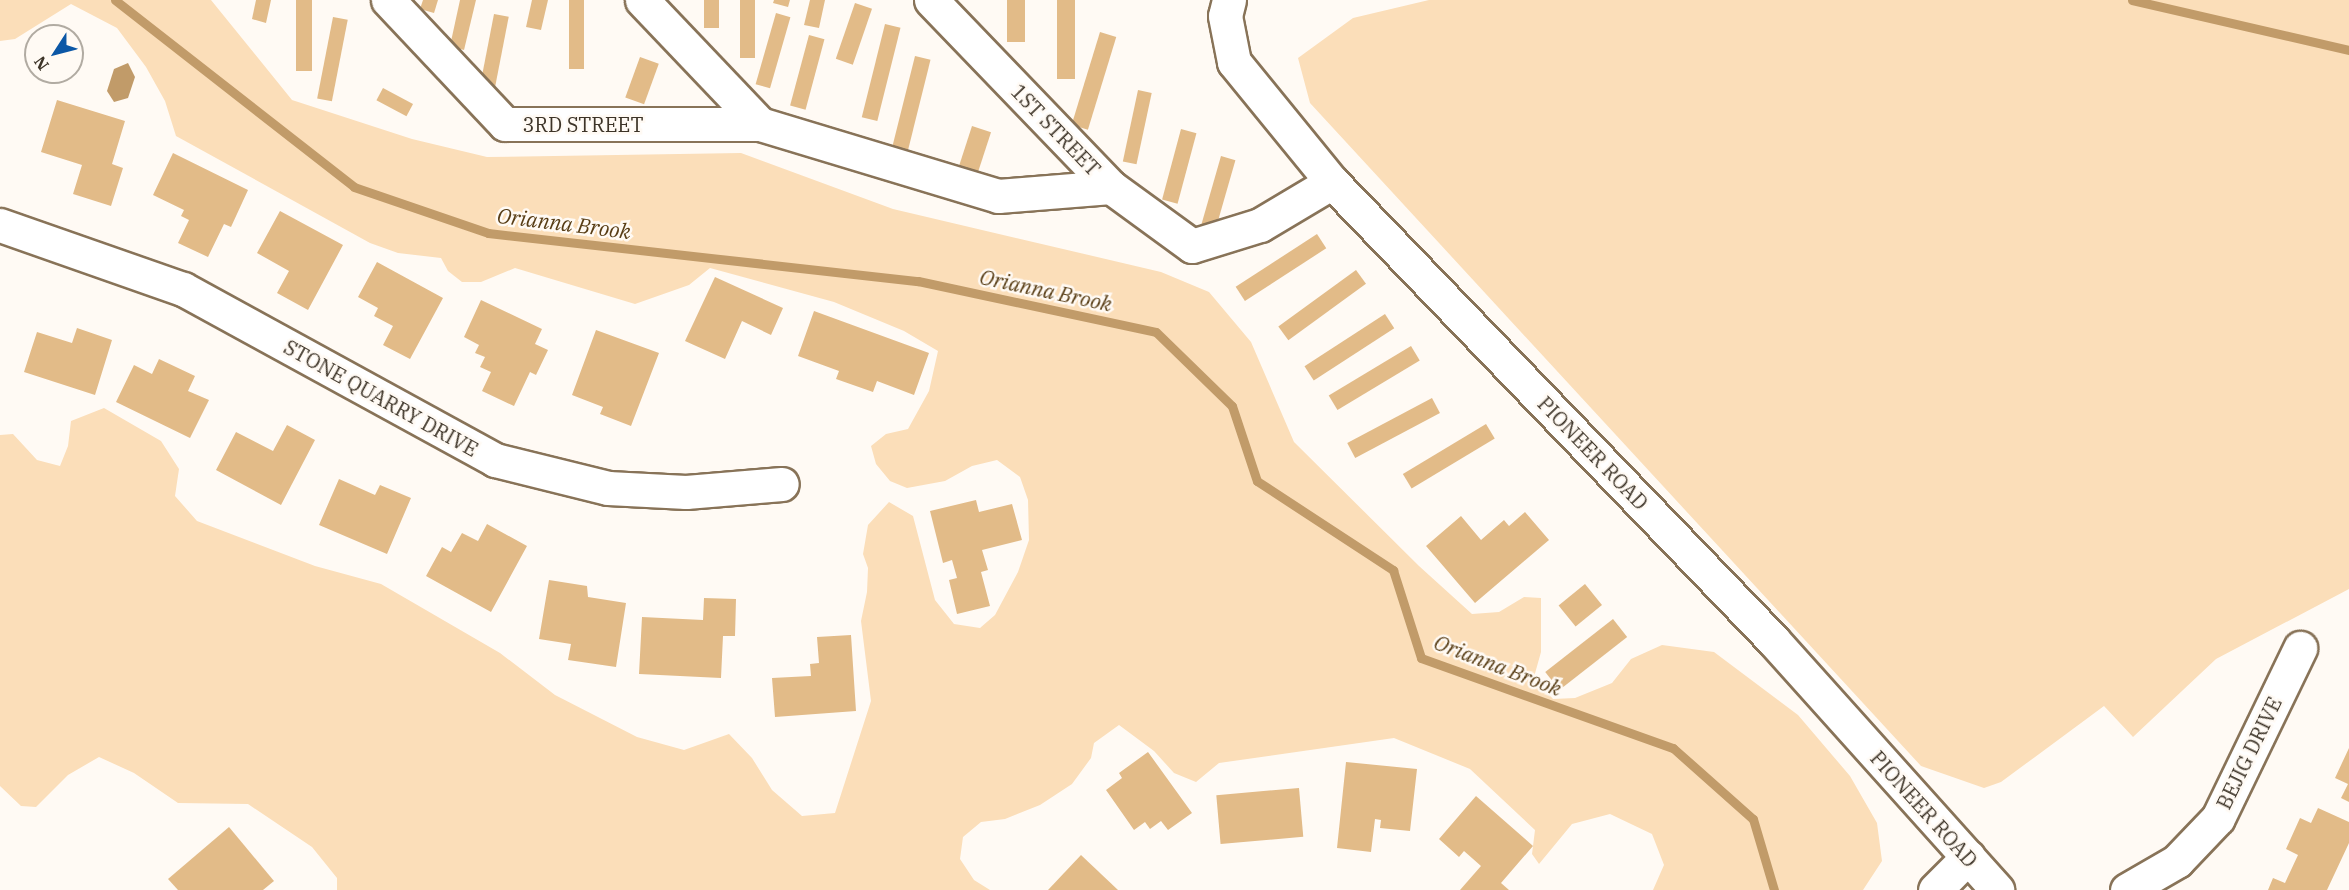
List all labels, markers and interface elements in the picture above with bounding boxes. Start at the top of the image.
north arrow [24,24,84,84]
text: N [29,52,53,74]
street label: 1ST STREET [1006,79,1106,181]
street label: 3RD STREET [523,112,643,136]
water label: Orianna Brook [496,202,632,244]
water label: Orianna Brook [978,264,1114,316]
street label: STONE QUARRY DRIVE [280,335,482,461]
street label: PIONEER ROAD [1533,391,1653,515]
water label: Orianna Brook [1431,629,1565,701]
street label: BEJIG DRIVE [2211,693,2287,813]
street label: PIONEER ROAD [1866,746,1982,872]

